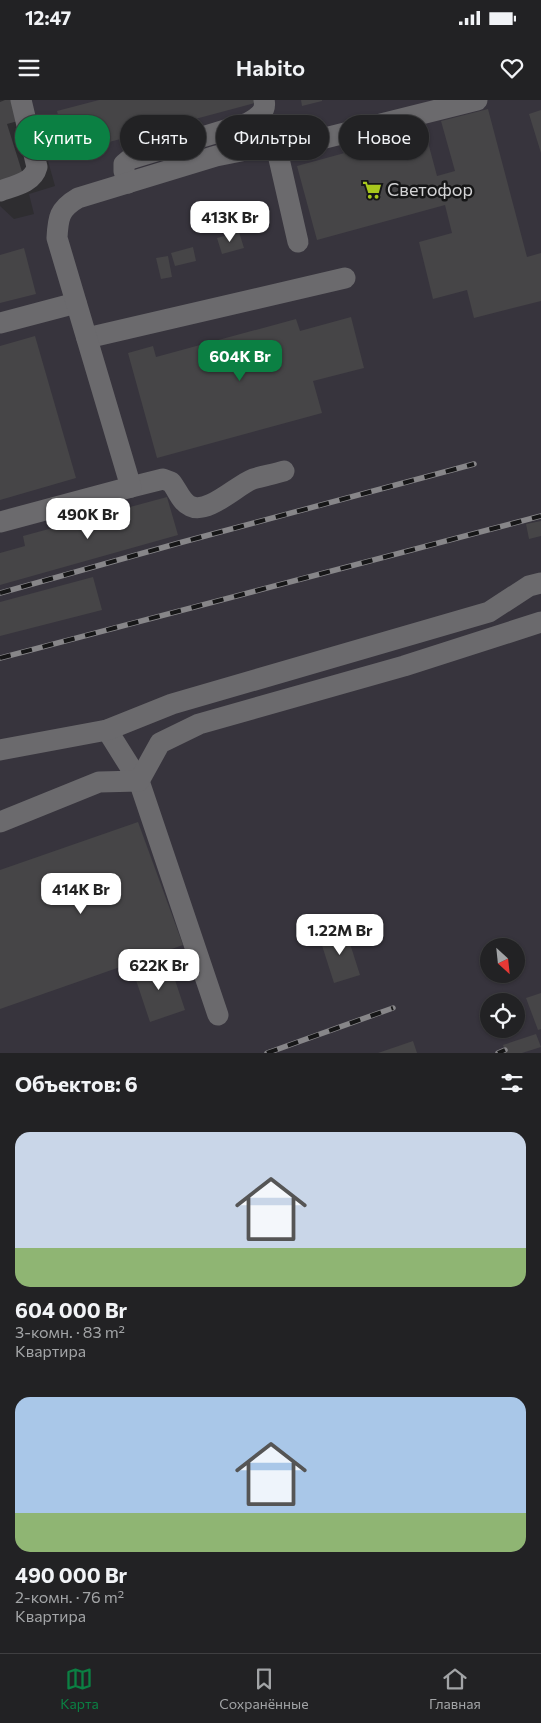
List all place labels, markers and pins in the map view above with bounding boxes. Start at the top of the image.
place label: Светофор [387,178,473,200]
supermarket icon: Светофор [361,179,383,201]
pin: 413K Br [184,200,276,243]
pin: 604K Br [194,340,286,382]
pin: 490K Br [42,498,134,540]
pin: 414K Br [35,872,127,915]
pin: 1.22M Br [288,914,392,956]
pin: 622K Br [113,948,205,991]

